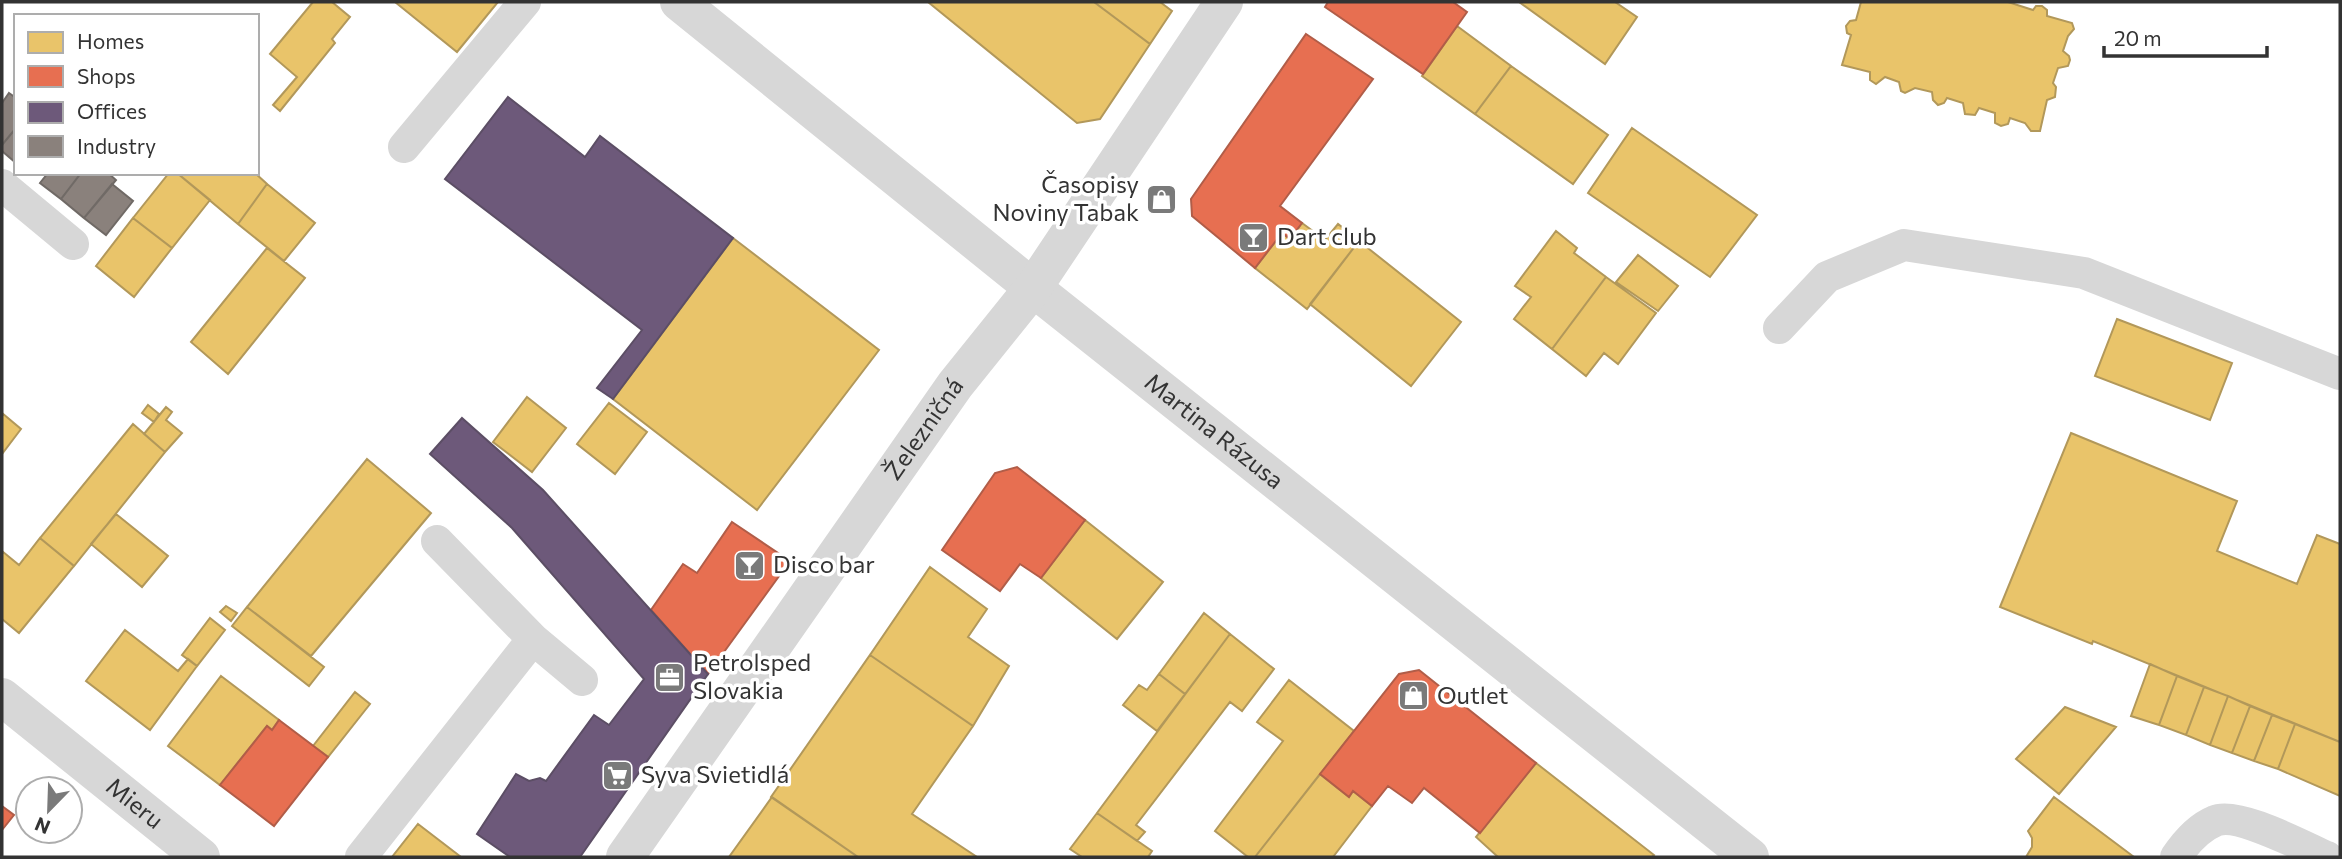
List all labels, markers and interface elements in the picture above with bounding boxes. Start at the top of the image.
legend [14,14,259,175]
scale bar [2104,14,2267,58]
text: 20 m [2114,25,2162,50]
text: Homes [77,28,144,53]
text: Shops [77,63,136,88]
text: Offices [77,98,147,123]
text: Industry [77,133,156,158]
place label: Časopisy Noviny Tabak [992,169,1139,226]
shop icon: Časopisy Noviny Tabak [1145,182,1179,216]
bar icon: Dart club [1237,220,1271,254]
place label: Dart club [1277,221,1377,250]
street label: Martina Rázusa [1140,366,1290,494]
street label: Železničná [877,372,968,485]
bar icon: Disco bar [733,548,767,582]
place label: Disco bar [773,549,875,578]
place label: Petrolsped Slovakia [693,647,811,704]
office icon: Petrolsped Slovakia [653,660,687,694]
shop icon: Outlet [1397,679,1431,713]
place label: Outlet [1437,680,1508,709]
supermarket icon: Syva Svietidlá [601,758,635,792]
place label: Syva Svietidlá [641,759,789,788]
street label: Mieru [101,771,170,834]
north arrow [14,775,84,845]
text: N [31,813,53,839]

